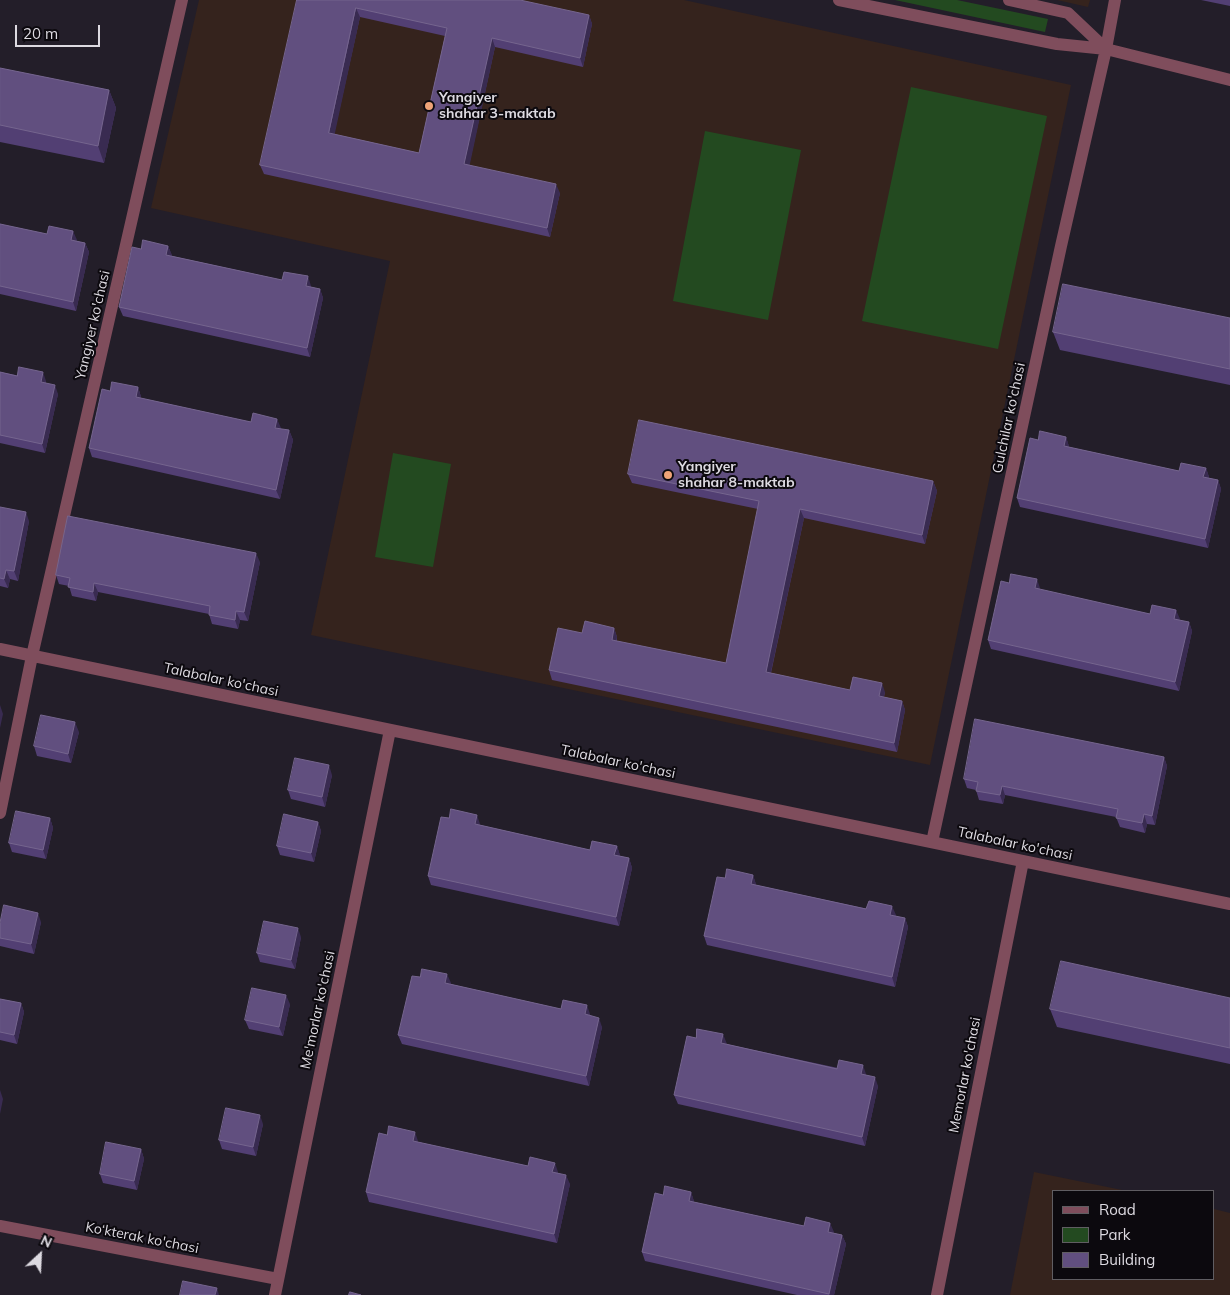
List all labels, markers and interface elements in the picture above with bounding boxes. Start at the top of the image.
scale bar [18,15,102,47]
text: 20 m [23,24,58,43]
place label: Yangiyer shahar 3-maktab [439,90,556,122]
marker: Yangiyer shahar 3-maktab [423,100,435,112]
street label: Yangiyer ko'chasi [72,269,114,381]
street label: Gulchilar ko'chasi [989,361,1029,475]
place label: Yangiyer shahar 8-maktab [678,459,795,492]
marker: Yangiyer shahar 8-maktab [662,469,674,481]
street label: Talabalar ko'chasi [162,660,280,700]
street label: Talabalar ko'chasi [559,742,677,782]
street label: Talabalar ko'chasi [956,824,1074,864]
street label: Me'morlar ko'chasi [297,949,339,1071]
street label: Memorlar ko'chasi [946,1016,984,1134]
legend [1052,1190,1215,1280]
text: Road [1099,1200,1136,1219]
street label: Ko‘kterak ko'chasi [84,1219,200,1257]
text: Park [1099,1225,1131,1244]
north arrow [15,1230,65,1280]
text: N [38,1231,55,1252]
text: Building [1099,1250,1155,1269]

